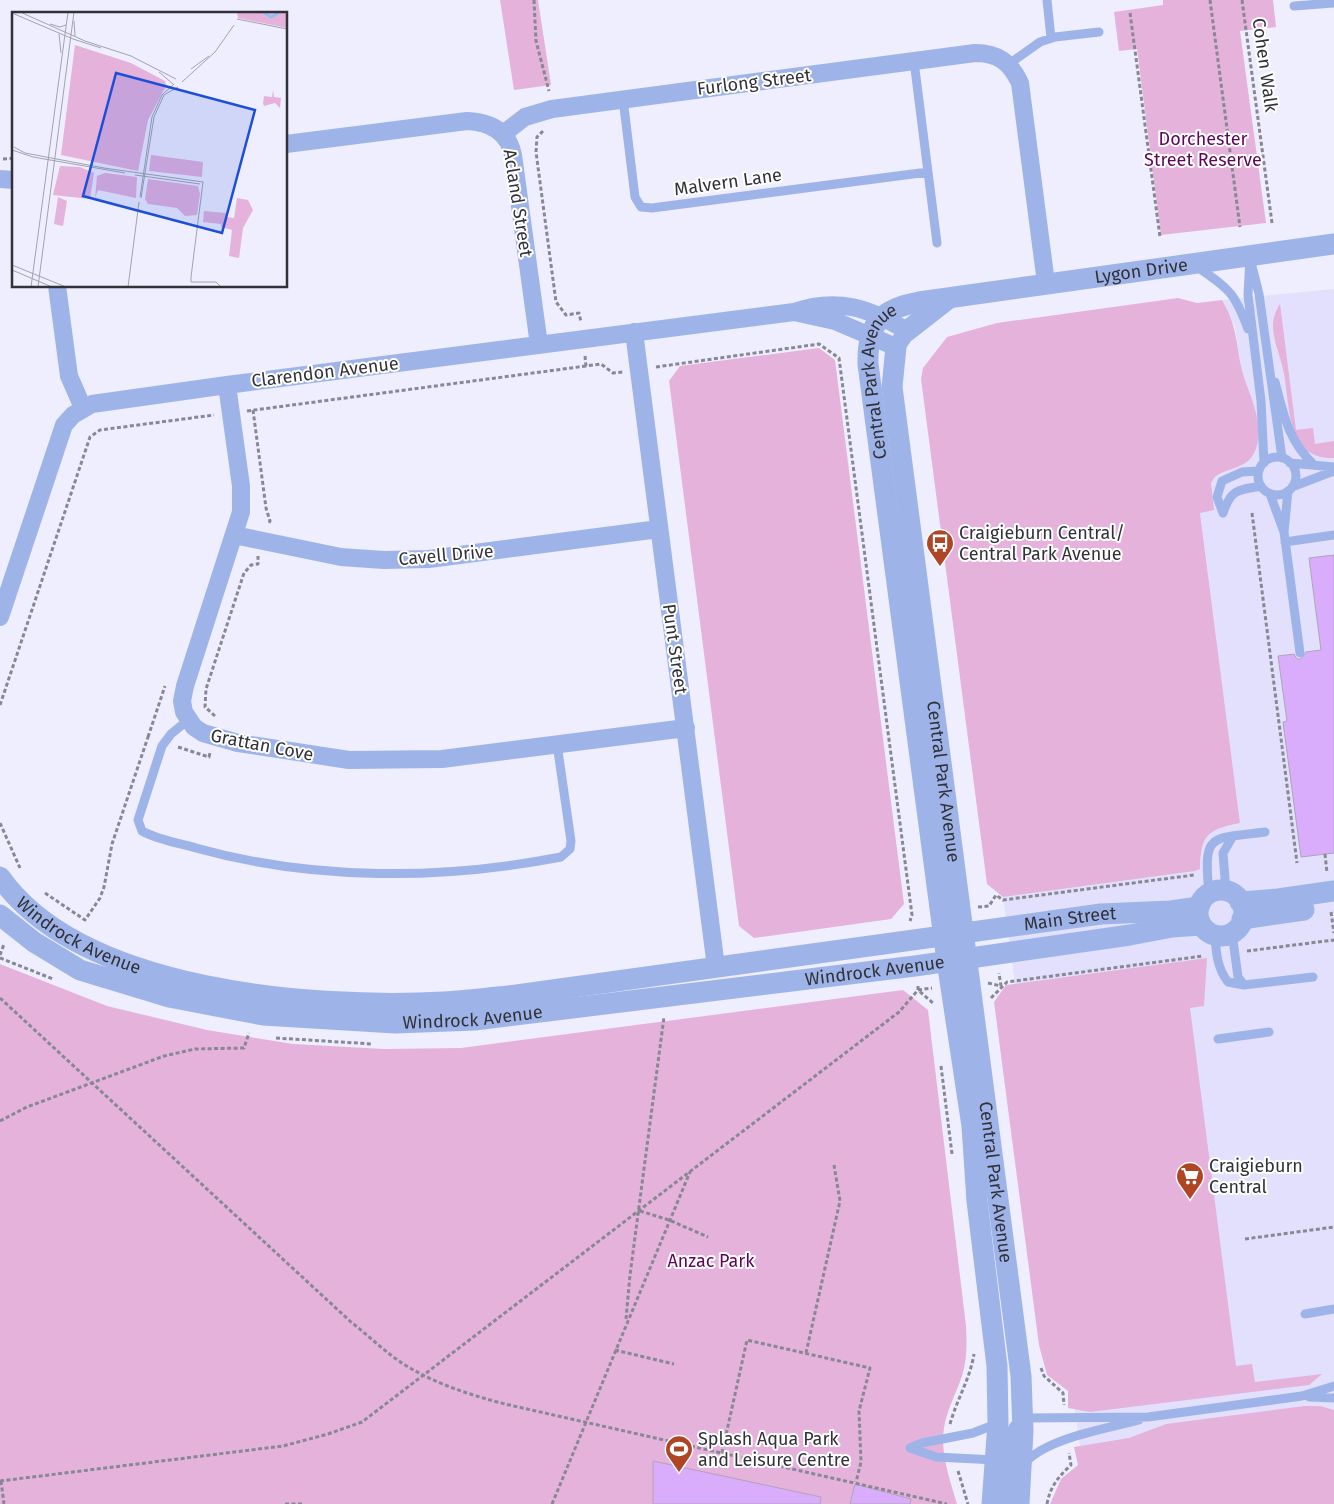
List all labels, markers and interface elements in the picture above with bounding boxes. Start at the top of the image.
inset map [12,12,288,288]
street label: Cohen Walk [1248,17,1283,114]
street label: Furlong Street [696,64,813,100]
park label: Dorchester Street Reserve [1144,128,1262,171]
street label: Acland Street [499,148,537,259]
street label: Malvern Lane [673,164,783,200]
street label: Lygon Drive [1093,254,1189,288]
street label: Central Park Avenue [857,299,901,461]
street label: Clarendon Avenue [250,352,400,392]
place label: Craigieburn Central/ Central Park Avenue [959,522,1125,565]
bus stop icon: Craigieburn Central/ Central Park Avenue [925,528,955,567]
street label: Cavell Drive [397,540,495,570]
street label: Punt Street [658,602,692,696]
street label: Central Park Avenue [922,699,965,864]
street label: Grattan Cove [209,724,315,766]
street label: Windrock Avenue [11,892,144,979]
street label: Main Street [1022,902,1117,936]
street label: Windrock Avenue [804,951,946,990]
street label: Windrock Avenue [402,1001,544,1034]
street label: Central Park Avenue [974,1100,1017,1264]
place label: Craigieburn Central [1209,1155,1303,1198]
supermarket icon: Craigieburn Central [1175,1161,1205,1200]
park label: Anzac Park [667,1250,755,1272]
place label: Splash Aqua Park and Leisure Centre [698,1428,850,1471]
sports icon: Splash Aqua Park and Leisure Centre [664,1434,694,1473]

